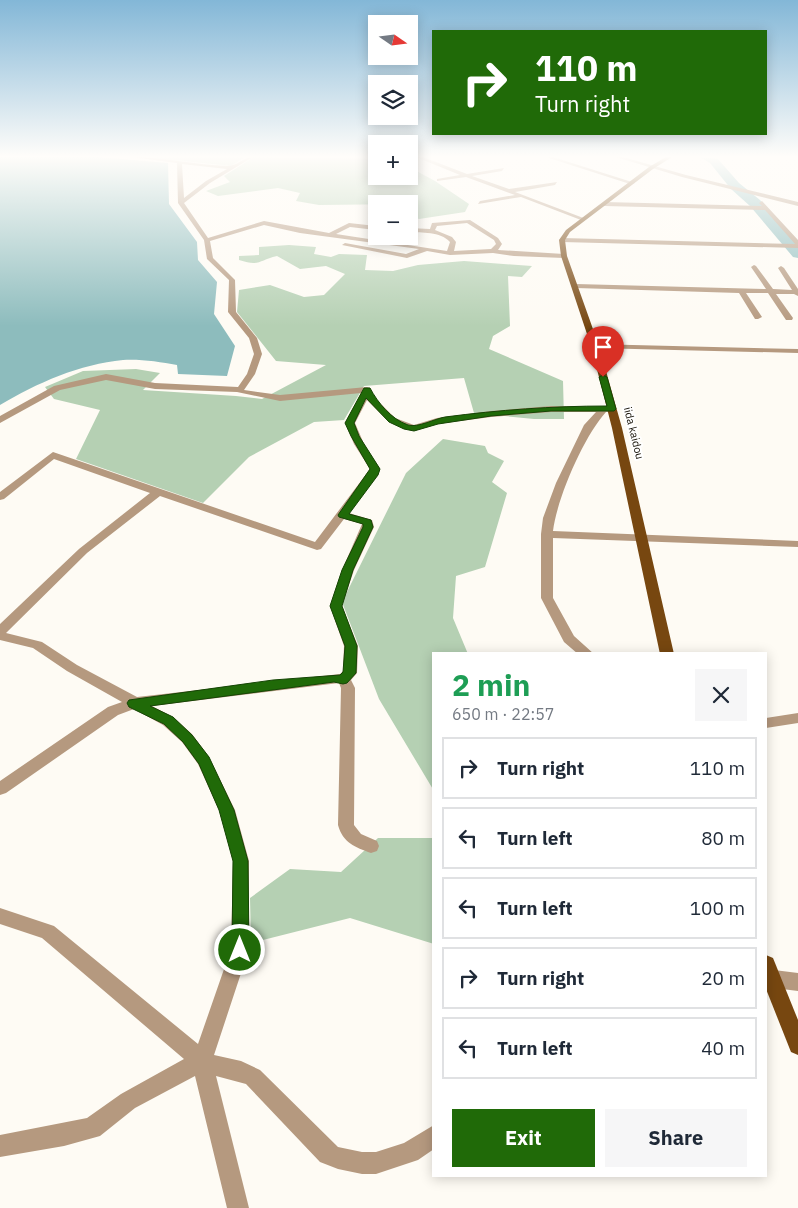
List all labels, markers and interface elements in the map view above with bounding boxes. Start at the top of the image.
north arrow [368,15,418,65]
map controls [368,15,418,245]
text: 110 m [535,45,638,91]
icon: right [452,50,517,115]
button: layers [368,75,418,125]
text: Turn right [535,89,630,118]
button: + [368,135,418,185]
button: − [368,195,418,245]
pin [582,326,624,377]
icon: arrive [589,333,617,361]
street label: iida kaidou [621,405,647,461]
text: 2 min [452,665,530,704]
button: close [695,669,747,721]
text: 650 m · 22:57 [452,704,554,724]
icon: right [454,754,482,782]
text: Turn right [497,756,584,780]
text: 110 m [690,756,745,780]
icon: left [454,824,482,852]
text: Turn left [497,826,573,850]
text: 80 m [701,826,745,850]
icon: left [454,894,482,922]
text: Turn left [497,896,573,920]
text: 100 m [690,896,745,920]
position arrow [213,923,265,975]
icon: right [454,964,482,992]
text: Turn right [497,966,584,990]
text: 20 m [701,966,745,990]
icon: left [454,1034,482,1062]
text: Turn left [497,1036,573,1060]
text: 40 m [701,1036,745,1060]
button: Exit [452,1109,595,1167]
button: Share [605,1109,747,1167]

